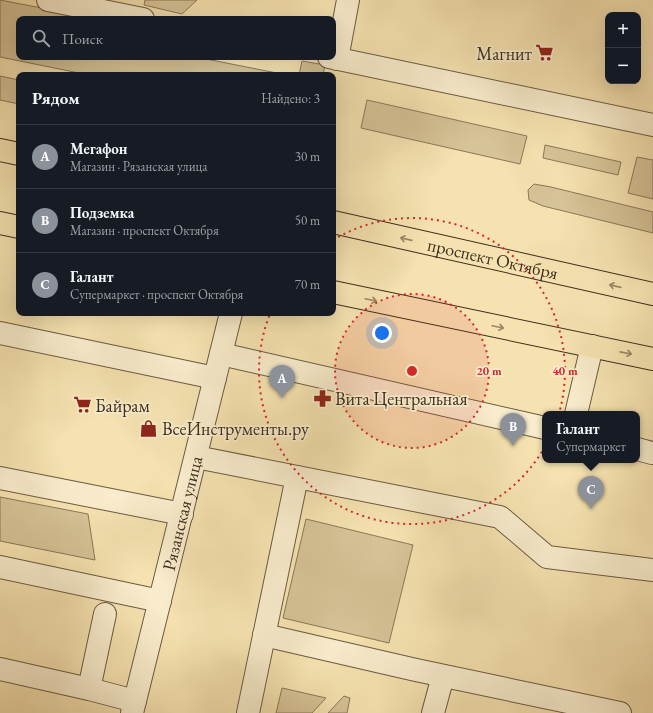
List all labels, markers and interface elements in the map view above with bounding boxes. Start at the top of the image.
map controls [605,12,641,84]
button: + [605,12,641,48]
search box [16,16,336,60]
icon: search [30,27,52,49]
text: Поиск [62,29,103,48]
place label: Магнит [476,42,533,65]
supermarket icon: Магнит [535,43,555,63]
button: − [605,48,641,84]
text: Рядом [32,87,80,109]
text: Найдено: 3 [261,90,320,107]
text: Мегафон [70,139,128,158]
text: A [40,148,50,165]
text: 30 m [295,148,320,165]
text: Магазин · Рязанская улица [70,158,207,175]
text: Подземка [70,203,134,222]
text: B [41,212,49,229]
text: 50 m [295,212,320,229]
text: Магазин · проспект Октября [70,222,219,239]
street label: проспект Октября [426,232,560,284]
one-way arrow [400,234,413,242]
text: Галант [70,267,113,286]
text: C [40,276,50,293]
text: 70 m [295,276,320,293]
one-way arrow [609,281,622,289]
text: Супермаркет · проспект Октября [70,286,243,303]
one-way arrow [364,296,377,304]
your location [372,323,392,343]
one-way arrow [491,323,504,331]
one-way arrow [619,350,632,358]
text: 20 m [476,363,502,379]
text: 40 m [552,363,578,379]
centre of rings [405,364,419,378]
pin: A [269,365,295,398]
place label: Вита Центральная [335,387,467,410]
pharmacy icon: Вита Центральная [312,388,332,408]
place label: Байрам [95,394,150,417]
supermarket icon: Байрам [72,395,92,415]
popup [542,411,640,463]
pin: B [500,413,526,446]
place label: ВсеИнструменты.ру [162,417,309,440]
shop icon: ВсеИнструменты.ру [139,418,159,438]
text: Галант [556,419,600,438]
text: Супермаркет [556,438,626,455]
street label: Рязанская улица [156,453,207,573]
pin: C [578,476,604,509]

